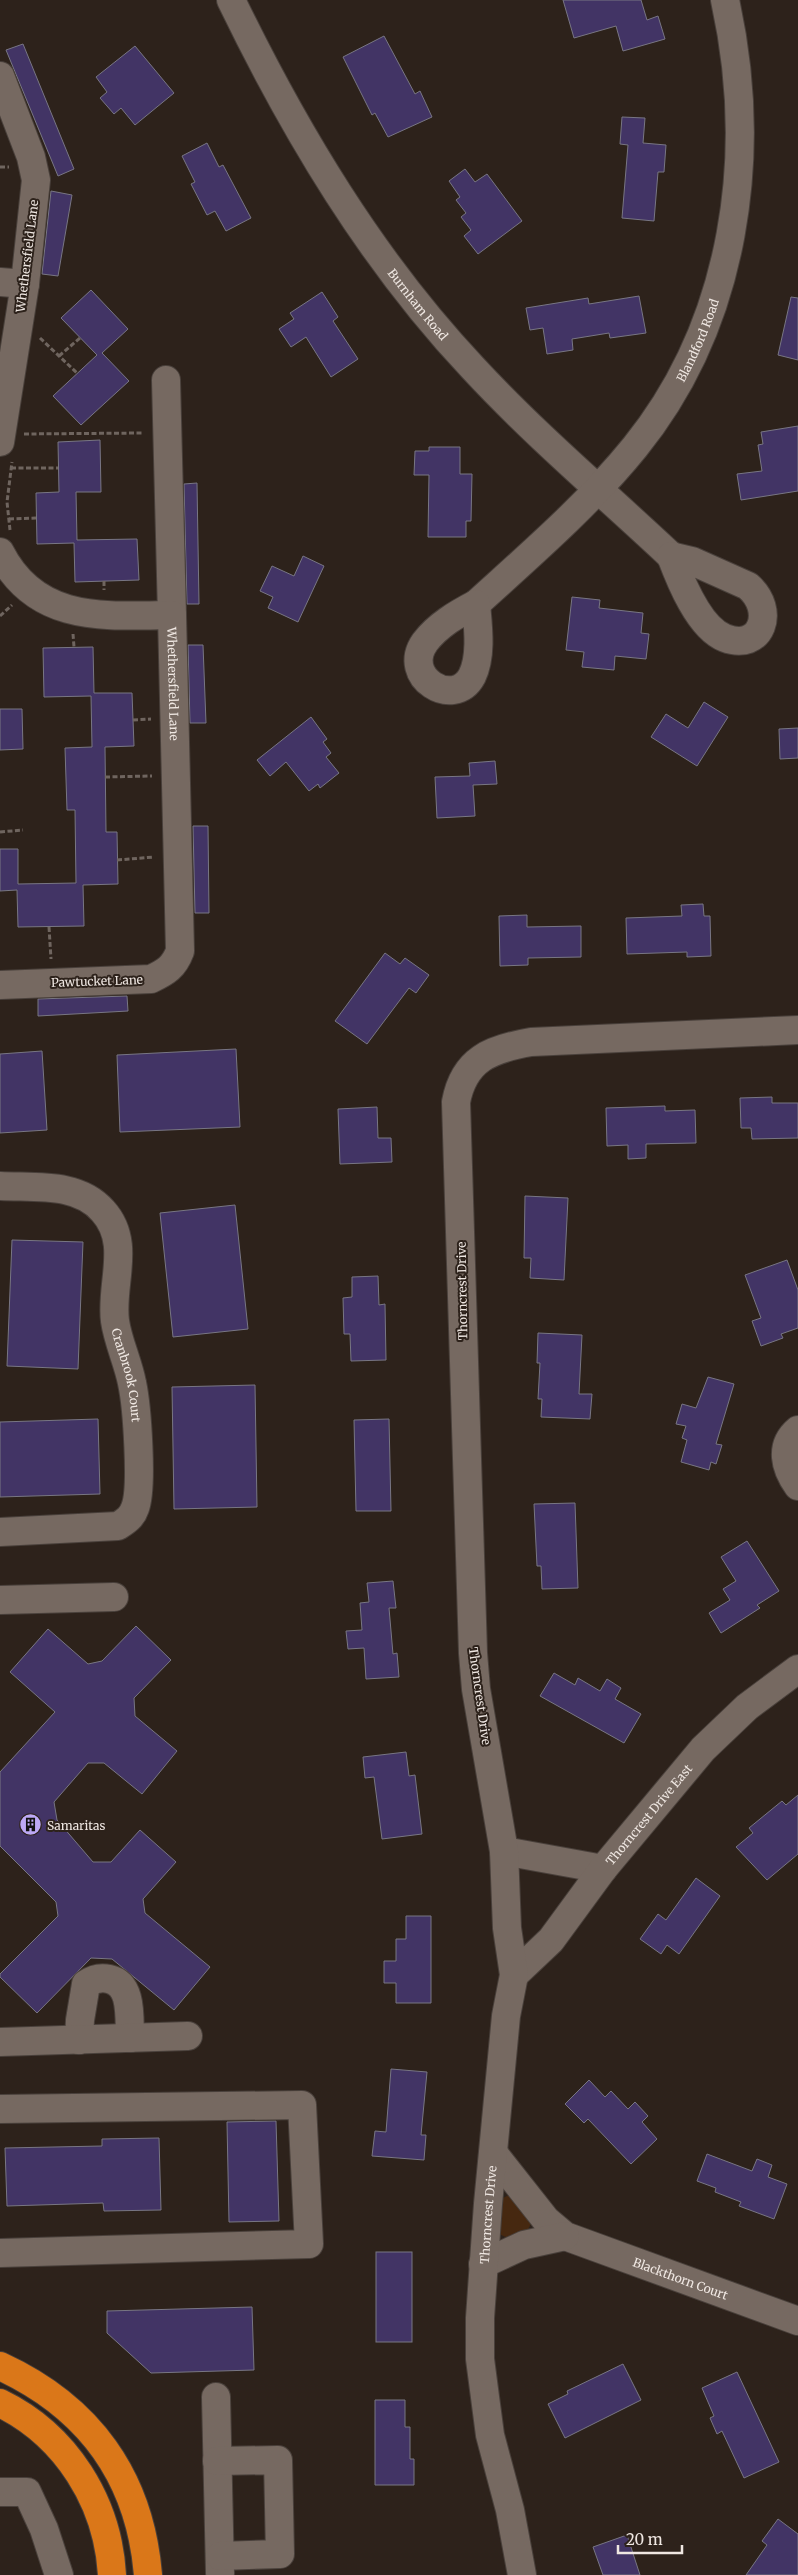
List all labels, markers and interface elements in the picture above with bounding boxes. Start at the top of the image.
street label: Whethersfield Lane [13,199,41,314]
street label: Burnham Road [385,266,451,343]
street label: Blandford Road [673,297,722,384]
street label: Whethersfield Lane [165,626,182,741]
street label: Pawtucket Lane [51,972,143,990]
street label: Thorncrest Drive [454,1242,470,1340]
street label: Cranbrook Court [109,1327,144,1423]
street label: Thorncrest Drive [466,1646,494,1746]
street label: Thorncrest Drive East [602,1761,695,1868]
building icon: Samaritas [19,1813,43,1837]
place label: Samaritas [47,1818,106,1833]
street label: Thorncrest Drive [476,2165,499,2264]
street label: Blackthorn Court [631,2254,730,2302]
scale bar [618,2522,682,2554]
text: 20 m [626,2530,663,2549]

